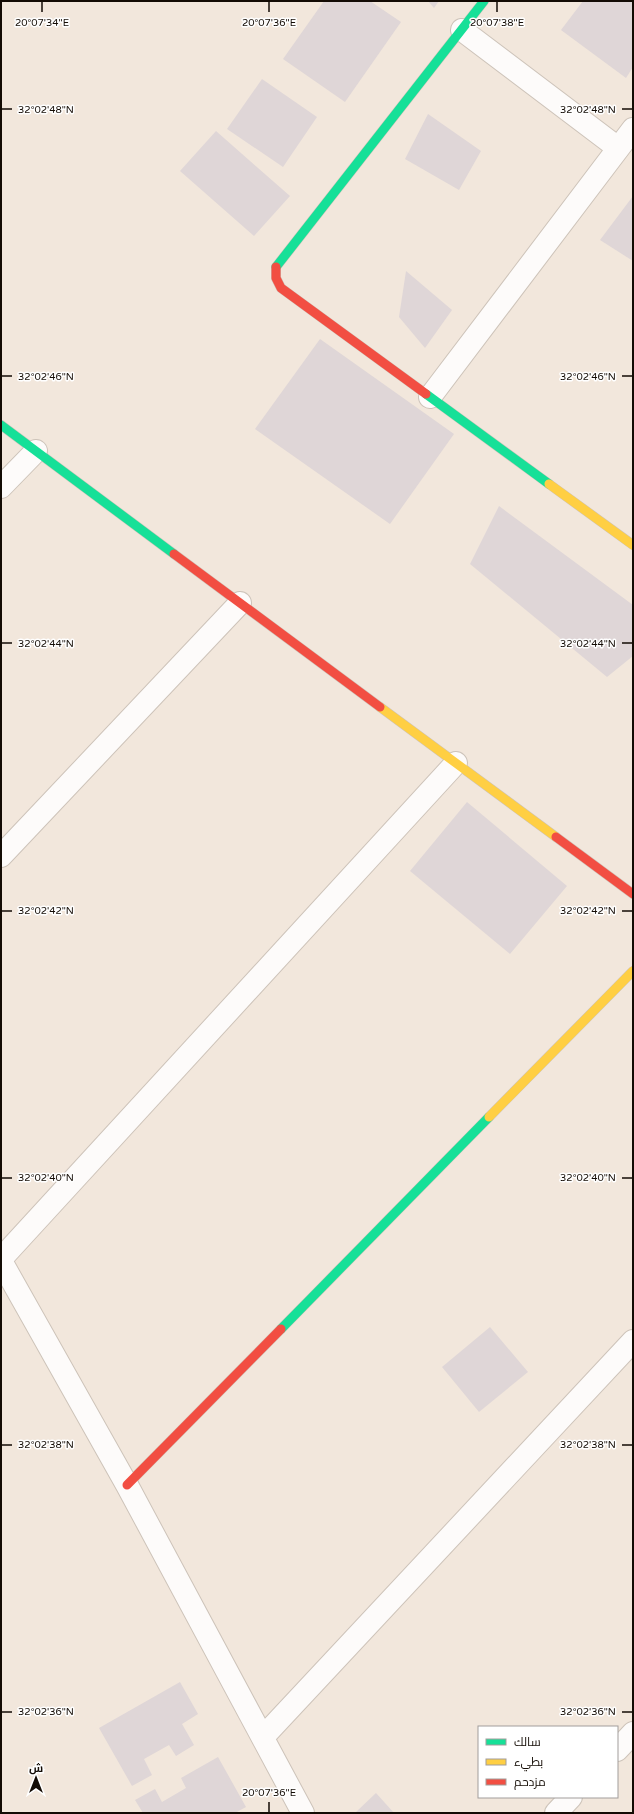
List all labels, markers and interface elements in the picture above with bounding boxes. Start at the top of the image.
text: 20°07'34"E [15,17,69,29]
text: 20°07'36"E [242,17,296,29]
text: 20°07'38"E [470,17,524,29]
text: 32°02'48"N [18,104,74,116]
text: 32°02'48"N [560,104,616,116]
text: 32°02'46"N [18,371,74,383]
text: 32°02'46"N [560,371,616,383]
text: 32°02'44"N [18,638,74,650]
text: 32°02'44"N [560,638,616,650]
text: 32°02'42"N [18,905,74,917]
text: 32°02'42"N [560,905,616,917]
text: 32°02'40"N [18,1172,74,1184]
text: 32°02'40"N [560,1172,616,1184]
text: 32°02'38"N [18,1439,74,1451]
text: 32°02'38"N [560,1439,616,1451]
text: 32°02'36"N [18,1706,74,1718]
text: 32°02'36"N [560,1706,616,1718]
legend [478,1726,618,1798]
text: سالك [514,1735,541,1749]
text: بطيء [514,1755,543,1772]
north arrow [16,1758,56,1798]
text: ش [29,1762,43,1775]
text: مزدحم [514,1775,546,1790]
text: 20°07'36"E [242,1787,296,1799]

